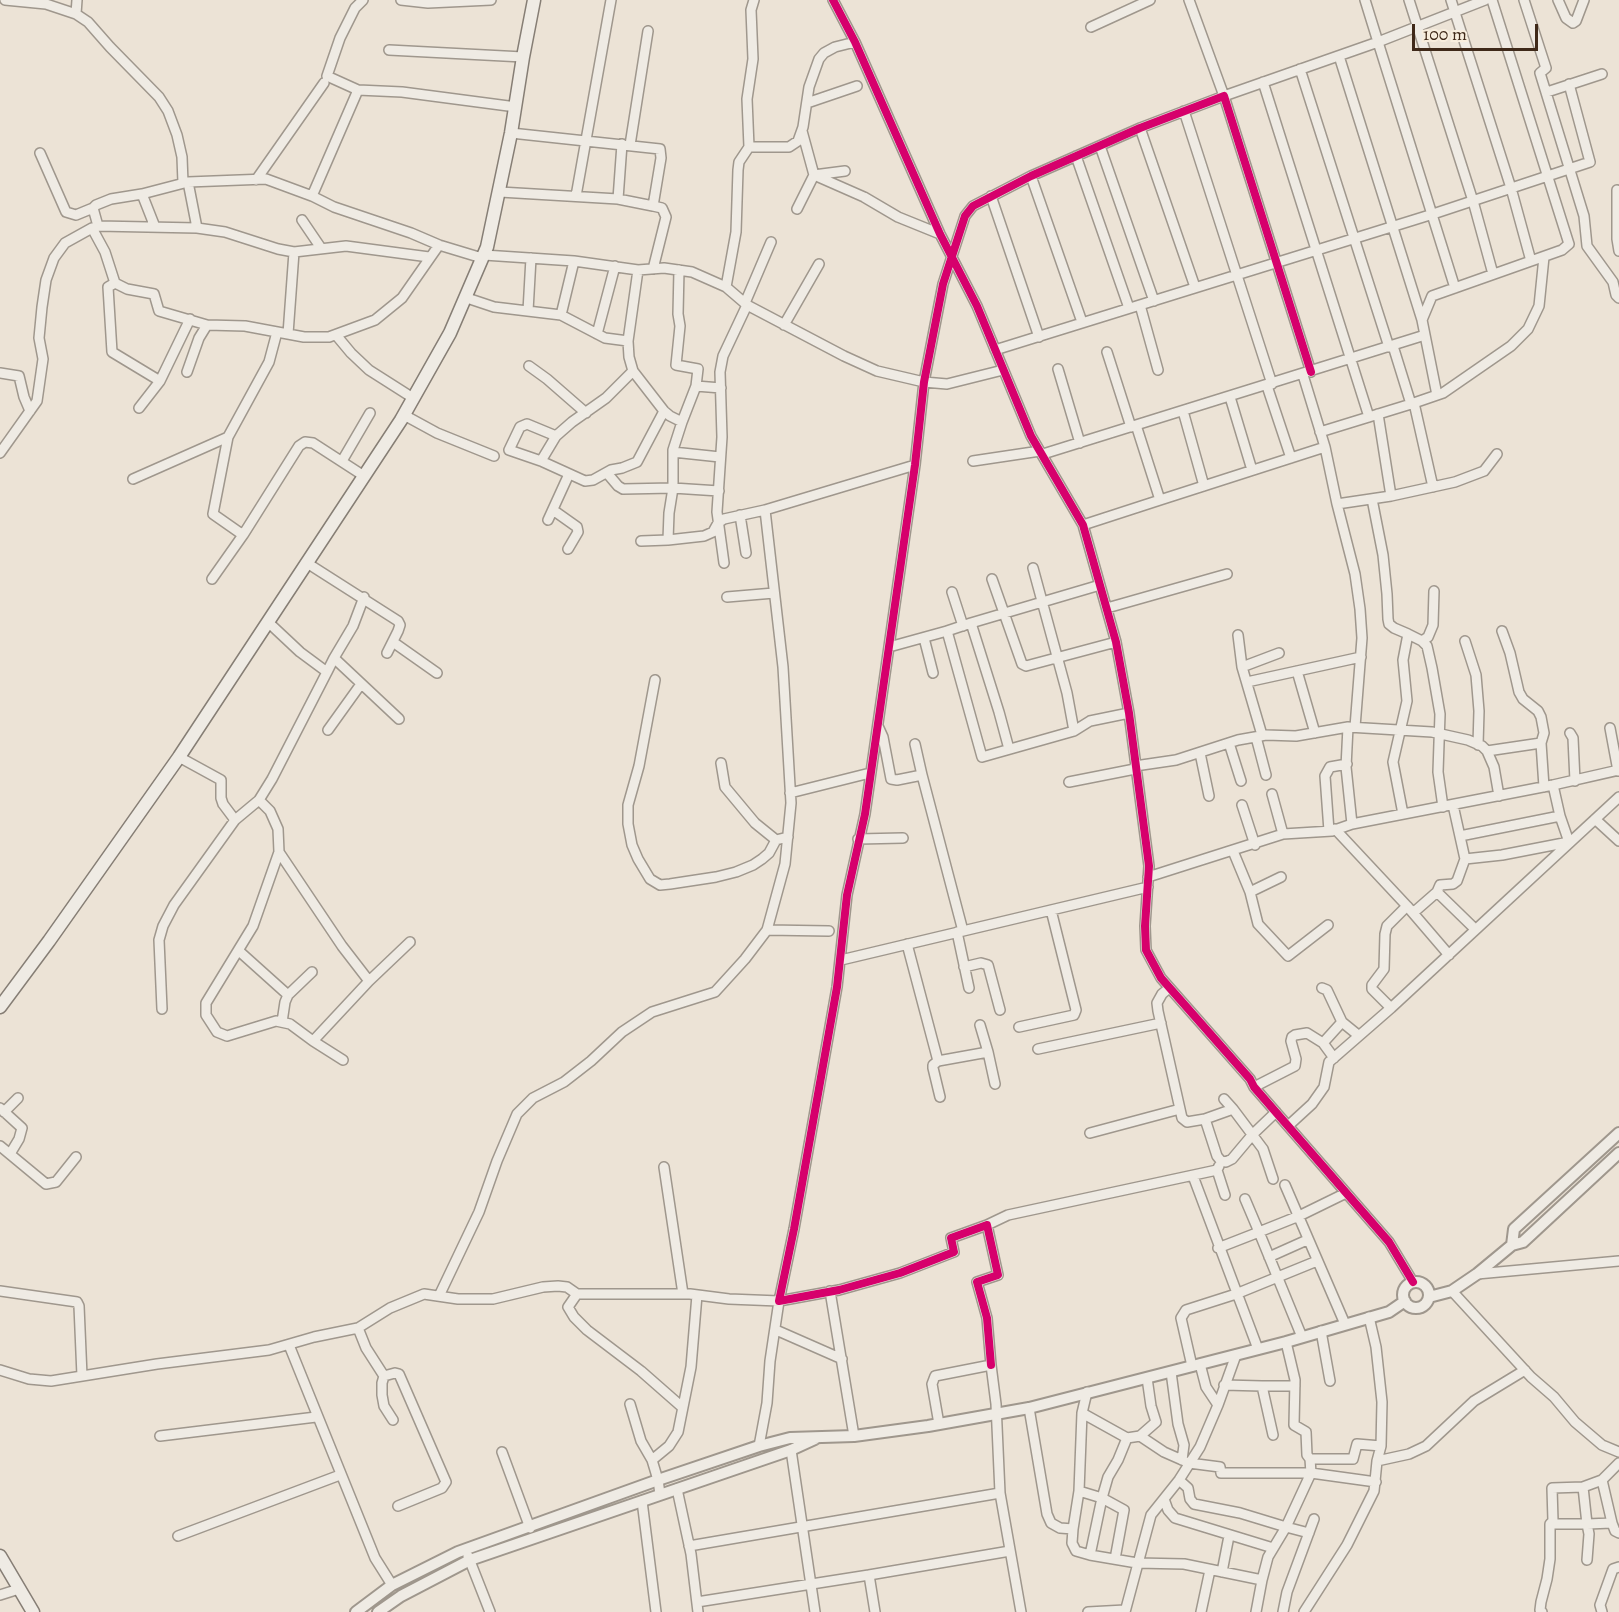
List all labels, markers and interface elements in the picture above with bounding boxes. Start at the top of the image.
scale bar [1415,12,1541,50]
text: 100 m [1423,22,1467,46]

